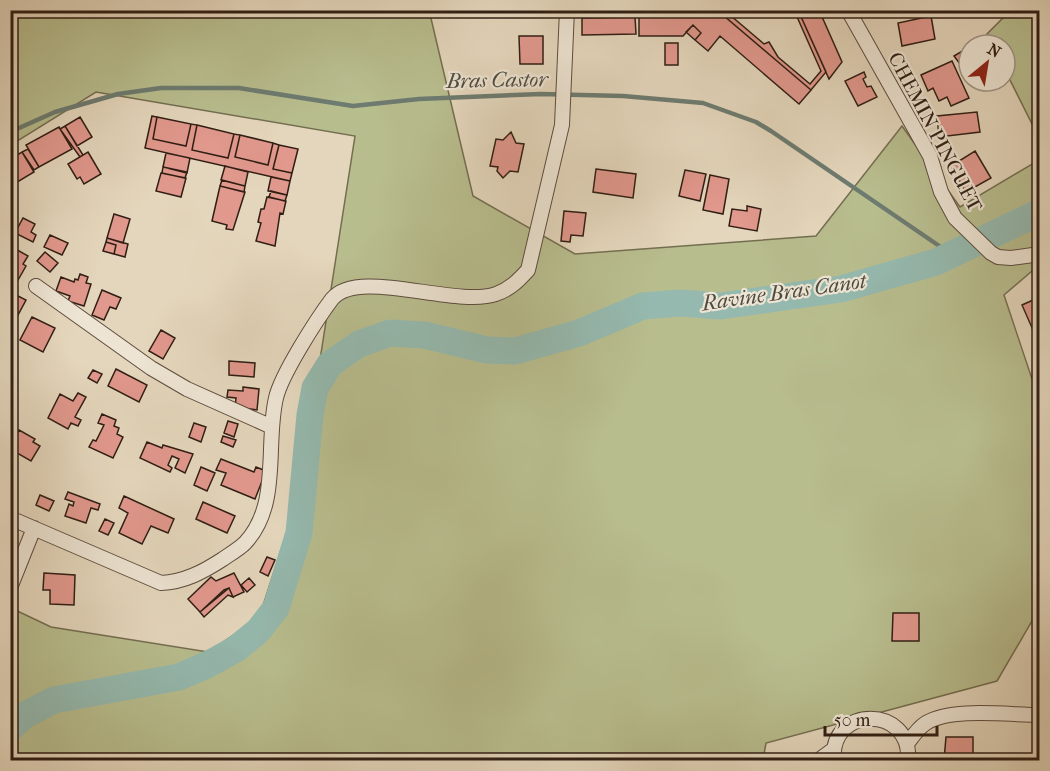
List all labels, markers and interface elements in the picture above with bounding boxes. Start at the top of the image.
north arrow [957,33,1017,93]
text: N [984,39,1005,62]
street label: CHEMIN PINGUET [883,48,987,216]
water label: Bras Castor [445,67,549,93]
water label: Ravine Bras Canot [698,268,869,316]
scale bar [825,699,938,737]
text: 50 m [834,710,871,731]

